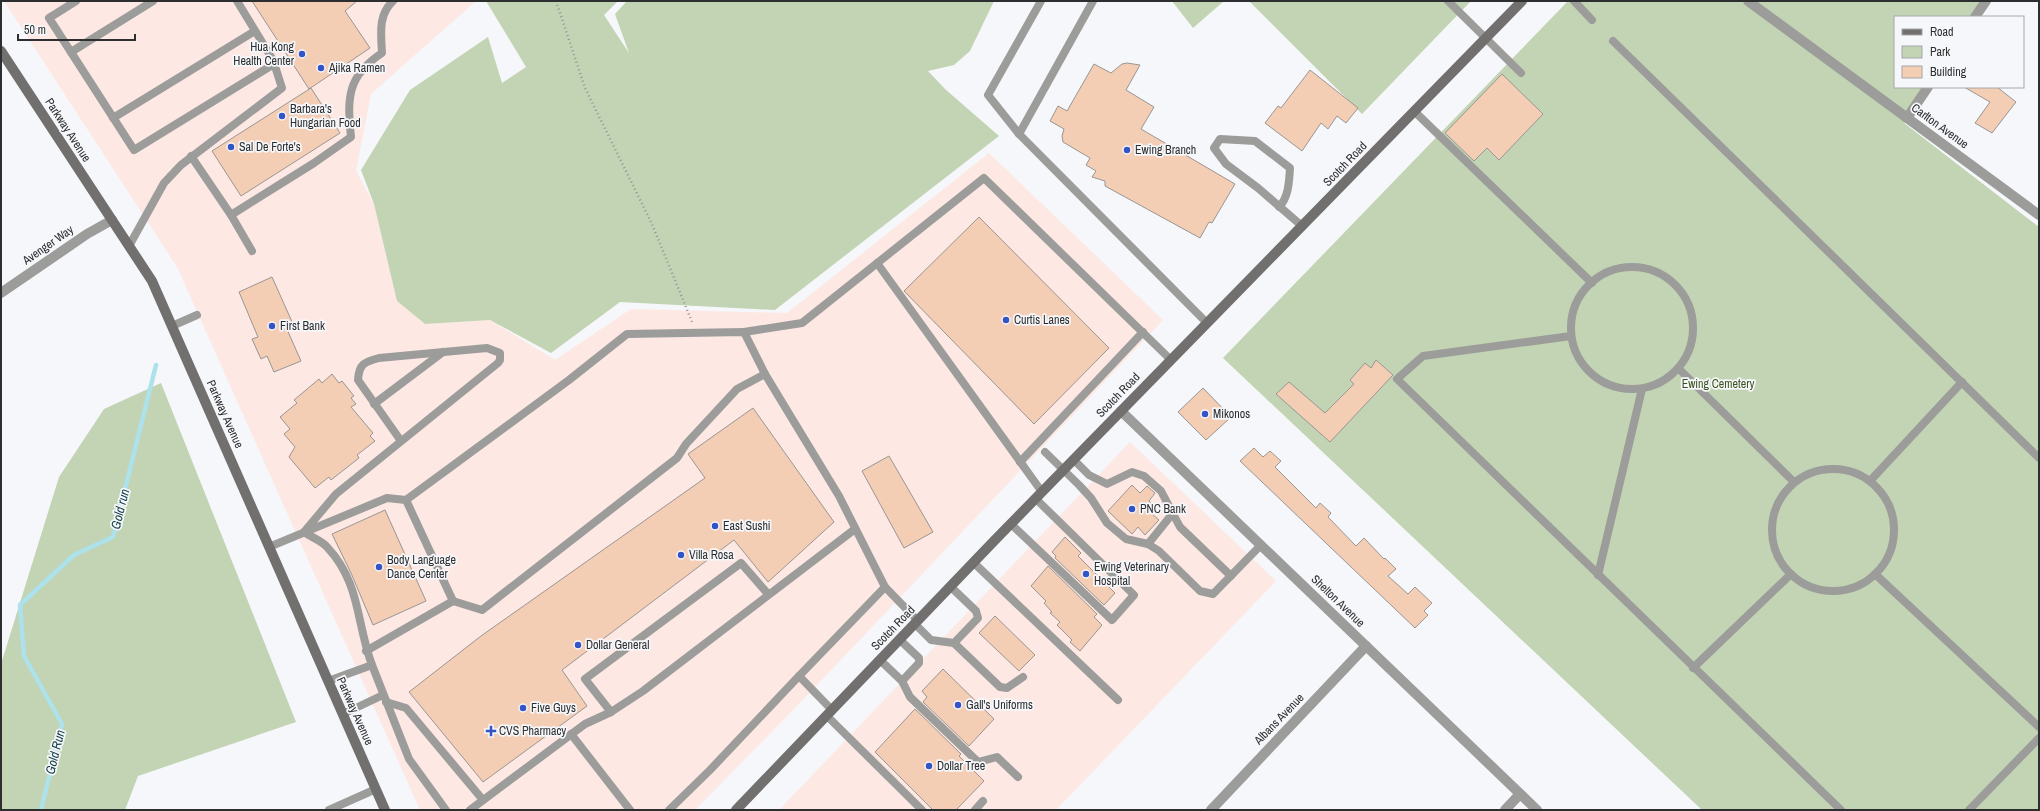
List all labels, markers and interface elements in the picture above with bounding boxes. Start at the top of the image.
scale bar [18,16,135,42]
legend [1894,16,2024,88]
text: 50 m [24,22,46,38]
text: Road [1930,24,1954,40]
place label: Hua Kong Health Center [233,39,295,69]
text: Park [1930,44,1950,60]
marker: Hua Kong Health Center [297,49,307,59]
place label: Ajika Ramen [328,60,385,76]
marker: Ajika Ramen [316,63,326,73]
text: Building [1930,64,1967,80]
street label: Parkway Avenue [41,95,95,165]
street label: Carlton Avenue [1908,100,1972,152]
place label: Barbara's Hungarian Food [290,101,361,131]
marker: Barbara's Hungarian Food [277,111,287,121]
street label: Scotch Road [1320,138,1370,190]
place label: Sal De Forte's [239,139,301,155]
marker: Sal De Forte's [226,142,236,152]
place label: Ewing Branch [1135,142,1196,158]
marker: Ewing Branch [1122,145,1132,155]
street label: Avenger Way [19,222,77,269]
place label: Curtis Lanes [1014,312,1070,328]
marker: Curtis Lanes [1001,315,1011,325]
place label: First Bank [280,318,325,334]
marker: First Bank [267,321,277,331]
street label: Scotch Road [1093,369,1143,421]
park label: Ewing Cemetery [1682,376,1754,392]
street label: Parkway Avenue [203,377,247,451]
place label: Mikonos [1213,406,1250,422]
marker: Mikonos [1200,409,1210,419]
water label: Gold run [107,487,133,531]
place label: PNC Bank [1140,501,1186,517]
marker: PNC Bank [1127,504,1137,514]
place label: East Sushi [723,518,771,534]
marker: East Sushi [710,521,720,531]
place label: Villa Rosa [689,547,734,563]
marker: Villa Rosa [676,550,686,560]
place label: Body Language Dance Center [387,552,456,582]
place label: Ewing Veterinary Hospital [1094,559,1169,589]
marker: Body Language Dance Center [374,562,384,572]
marker: Ewing Veterinary Hospital [1081,569,1091,579]
street label: Shelton Avenue [1308,571,1368,631]
street label: Scotch Road [868,602,918,654]
place label: Dollar General [586,637,649,653]
marker: Dollar General [573,640,583,650]
street label: Parkway Avenue [333,674,377,748]
street label: Albans Avenue [1250,690,1308,749]
place label: Gall's Uniforms [966,697,1033,713]
place label: Five Guys [531,700,576,716]
marker: Gall's Uniforms [953,700,963,710]
marker: Five Guys [518,703,528,713]
place label: CVS Pharmacy [499,723,566,739]
marker: CVS Pharmacy [486,726,496,736]
water label: Gold Run [41,728,69,776]
place label: Dollar Tree [937,758,985,774]
marker: Dollar Tree [924,761,934,771]

